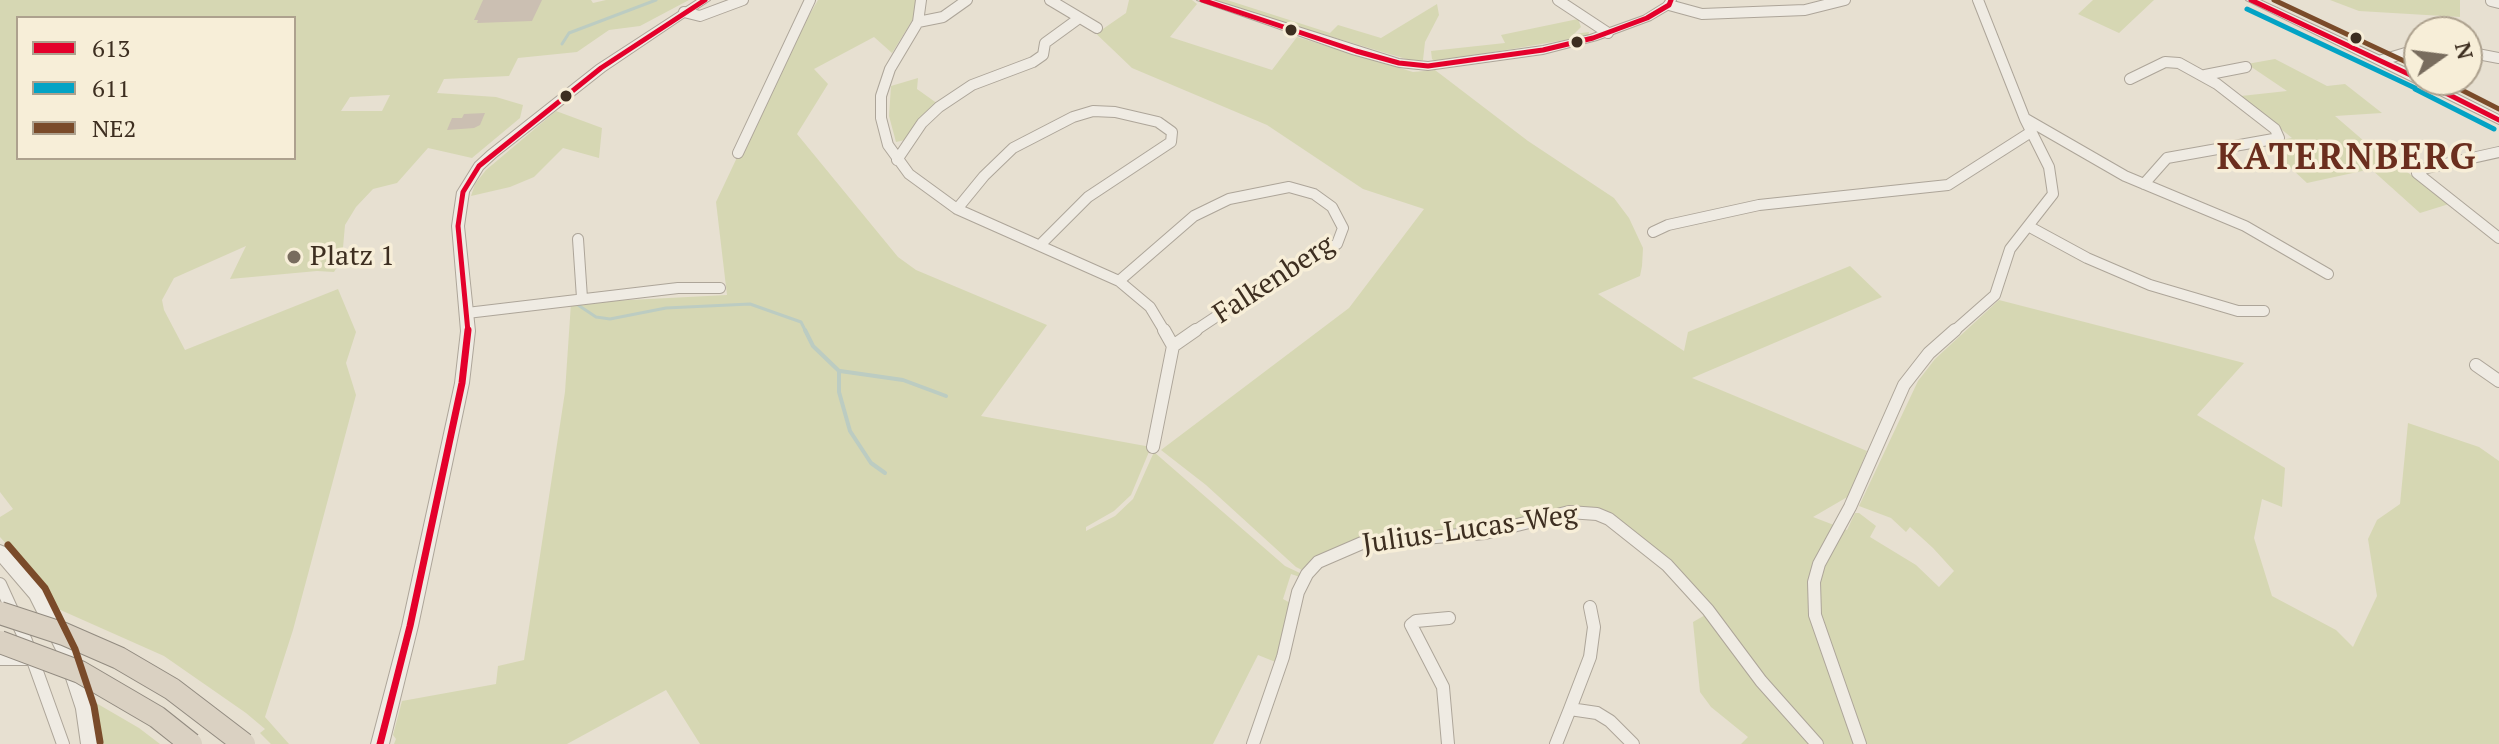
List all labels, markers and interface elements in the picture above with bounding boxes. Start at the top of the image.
legend [16,16,296,160]
north arrow [2403,16,2483,96]
unlabelled marker [1283,22,1299,38]
unlabelled marker [2348,30,2364,46]
text: 613 [92,32,130,64]
unlabelled marker [1569,34,1585,50]
text: N [2449,39,2481,62]
text: 611 [92,72,130,104]
unlabelled marker [558,88,574,104]
text: NE2 [92,112,136,144]
district label: KATERNBERG [2217,137,2477,181]
street label: Falkenberg [1207,228,1341,332]
place label: Platz 1 [310,240,395,274]
marker: Platz 1 [285,248,303,266]
street label: Julius-Lucas-Weg [1360,498,1580,562]

